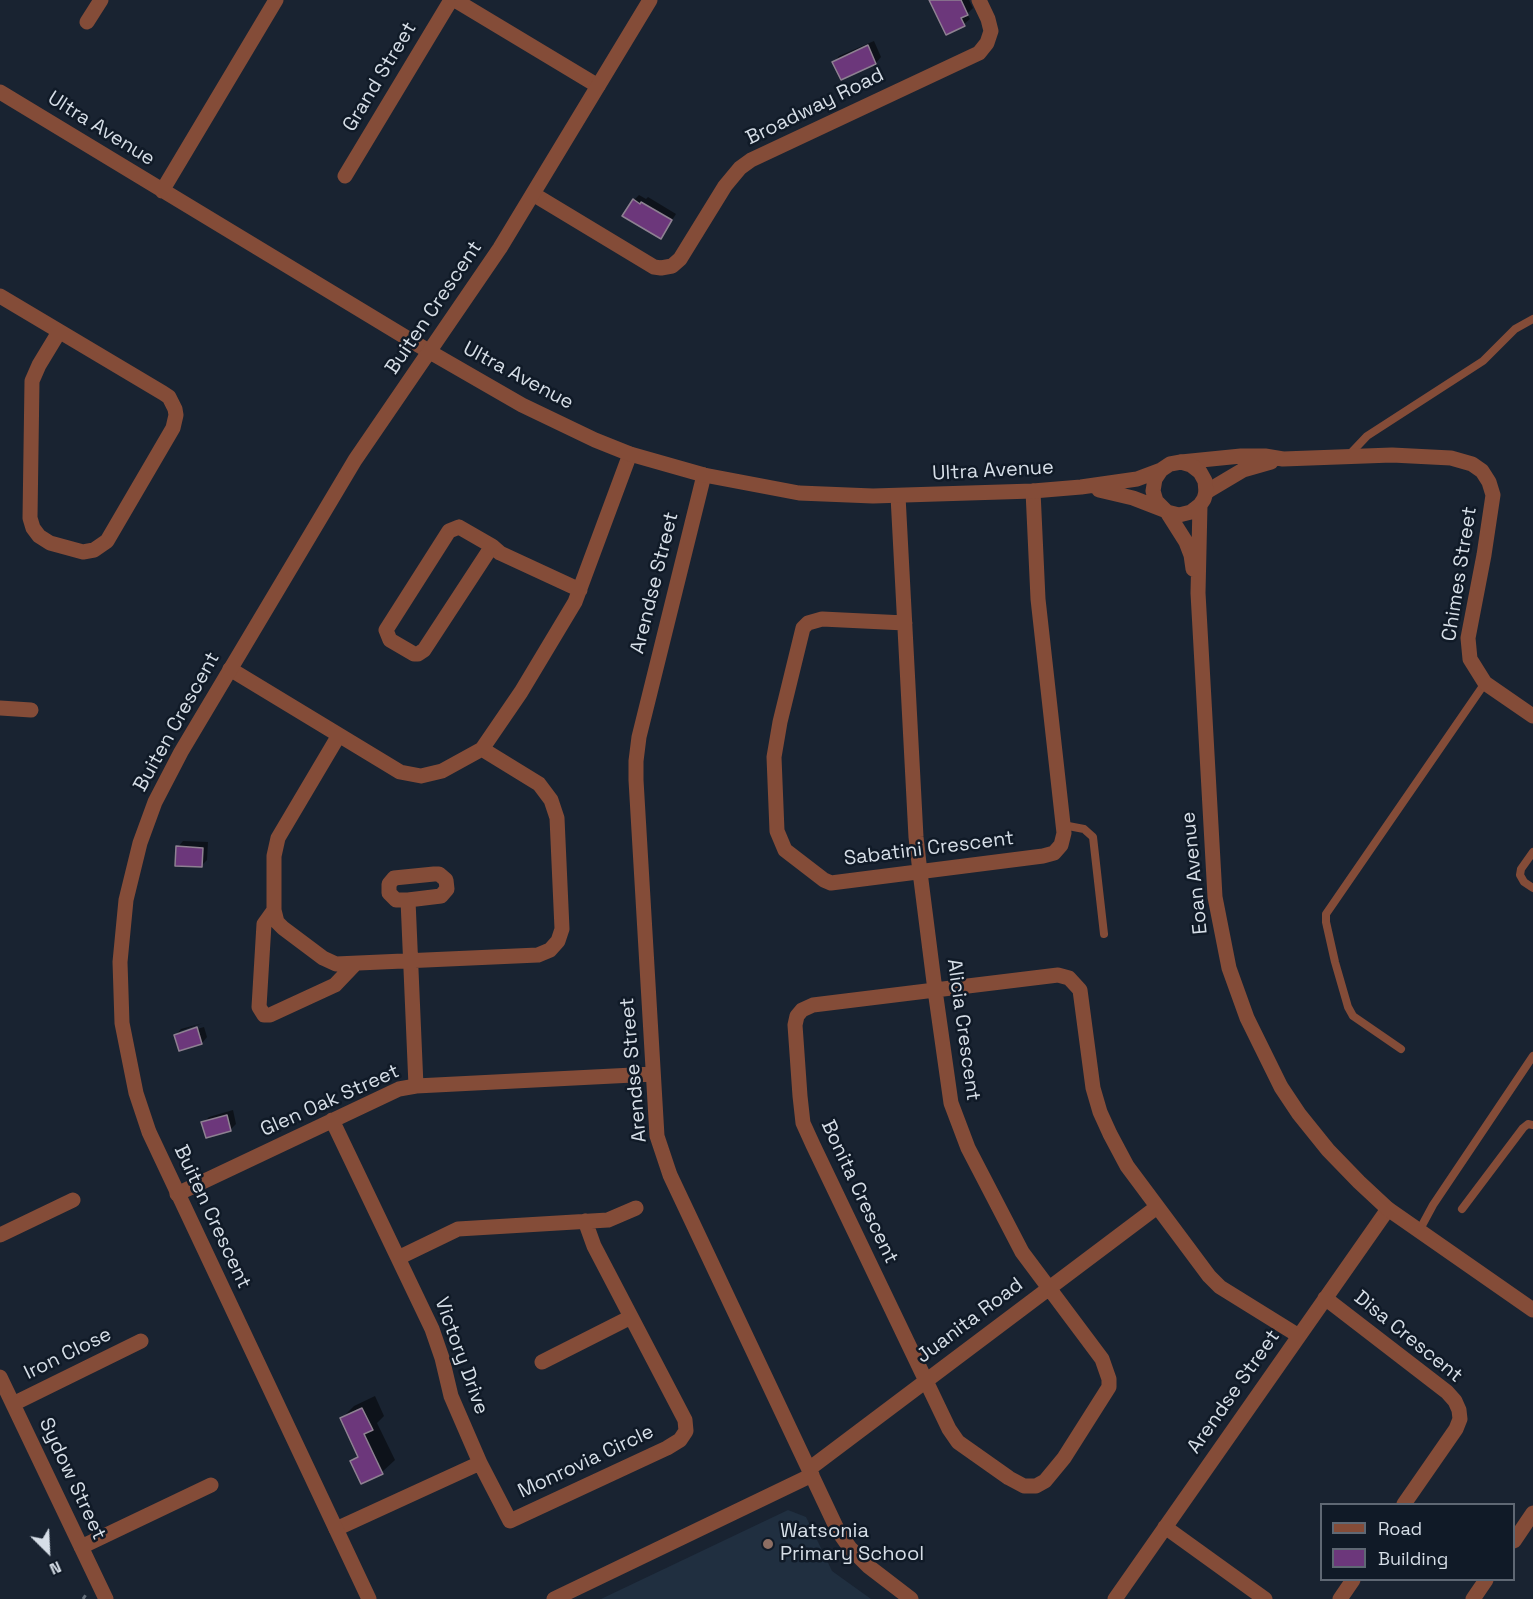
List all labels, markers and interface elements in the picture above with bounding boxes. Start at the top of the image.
street label: Grand Street [338,18,422,136]
street label: Broadway Road [742,63,888,151]
street label: Ultra Avenue [43,87,159,171]
street label: Buiten Crescent [380,237,488,379]
street label: Ultra Avenue [459,337,577,415]
street label: Ultra Avenue [932,456,1054,486]
street label: Chimes Street [1438,505,1482,643]
street label: Arendse Street [626,510,684,656]
street label: Buiten Crescent [129,648,225,796]
street label: Eoan Avenue [1177,811,1213,935]
street label: Sabatini Crescent [843,827,1015,871]
street label: Alicia Crescent [941,957,985,1103]
street label: Arendse Street [616,997,652,1143]
street label: Glen Oak Street [257,1060,403,1142]
street label: Bonita Crescent [815,1116,903,1268]
street label: Buiten Crescent [168,1141,256,1293]
street label: Juanita Road [912,1273,1028,1369]
street label: Disa Crescent [1349,1286,1467,1388]
street label: Victory Drive [429,1294,493,1418]
street label: Iron Close [20,1323,116,1385]
street label: Arendse Street [1182,1326,1286,1458]
street label: Sydow Street [33,1414,111,1544]
street label: Monrovia Circle [514,1420,658,1504]
legend [1320,1503,1515,1581]
text: Road [1378,1517,1422,1540]
place label: Watsonia Primary School [780,1520,924,1567]
north arrow [18,1521,78,1581]
marker: Watsonia Primary School [761,1537,775,1551]
text: Building [1378,1547,1448,1570]
text: N [46,1556,65,1580]

